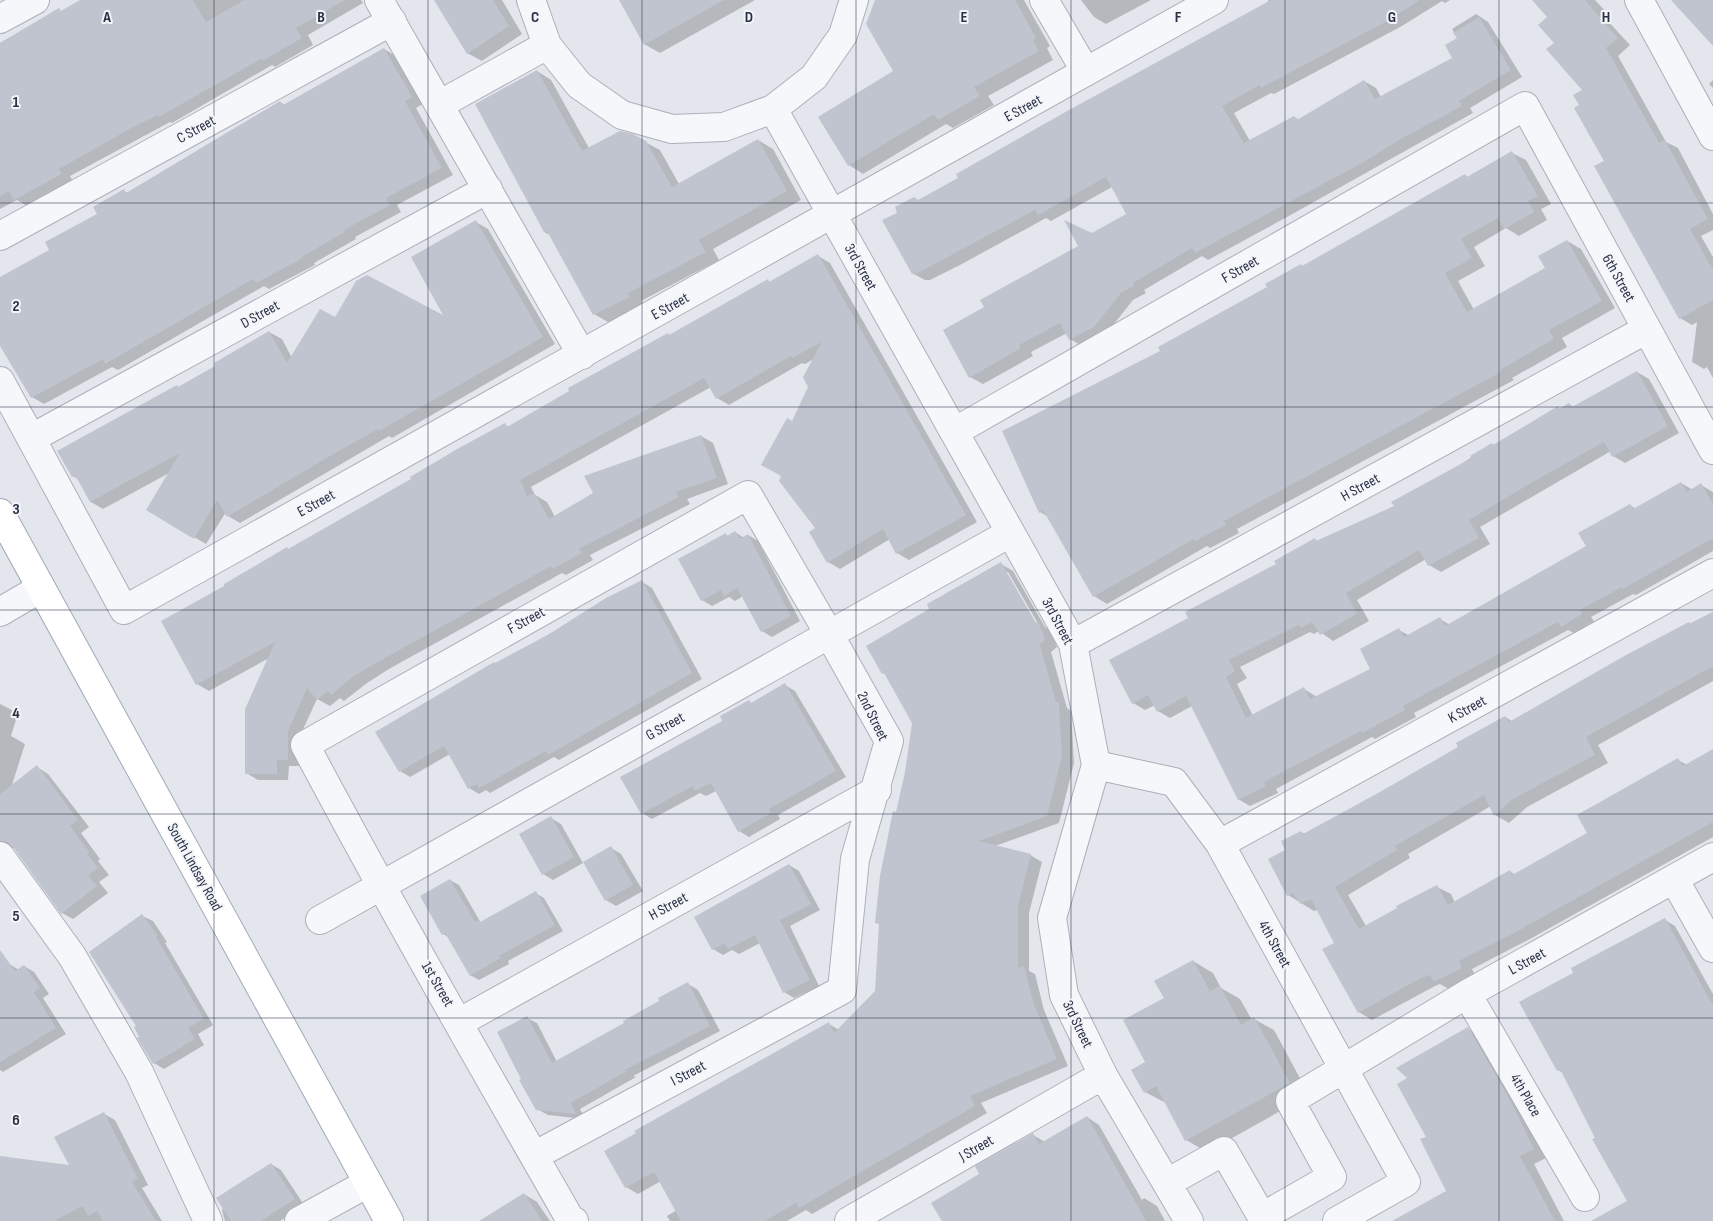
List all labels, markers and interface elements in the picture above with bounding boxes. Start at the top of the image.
text: A [102,8,111,27]
text: B [317,8,325,27]
text: C [531,8,539,27]
text: D [745,8,753,27]
text: E [961,8,968,27]
text: F [1175,8,1182,27]
text: G [1388,8,1396,27]
text: H [1602,8,1610,27]
street label: E Street [1001,90,1046,126]
text: 1 [13,93,20,112]
street label: C Street [174,111,219,148]
street label: 3rd Street [840,240,881,294]
street label: F Street [1218,251,1263,288]
street label: 6th Street [1598,251,1640,306]
street label: E Street [648,288,693,324]
street label: D Street [238,296,283,333]
text: 2 [12,297,20,316]
street label: H Street [1337,469,1383,506]
street label: E Street [294,485,339,521]
text: 3 [12,500,20,519]
street label: 3rd Street [1037,594,1078,648]
street label: F Street [504,602,549,638]
street label: 2nd Street [852,688,893,745]
street label: K Street [1445,691,1490,728]
text: 4 [12,704,20,723]
street label: G Street [642,708,688,745]
street label: South Lindsay Road [163,820,227,914]
street label: H Street [645,888,691,925]
text: 5 [12,907,20,926]
street label: 4th Street [1254,917,1296,972]
street label: L Street [1505,943,1550,979]
street label: 1st Street [417,958,458,1011]
street label: 3rd Street [1058,997,1097,1052]
street label: I Street [667,1056,709,1091]
street label: 4th Place [1506,1070,1545,1120]
text: 6 [12,1111,20,1130]
street label: J Street [955,1131,997,1166]

